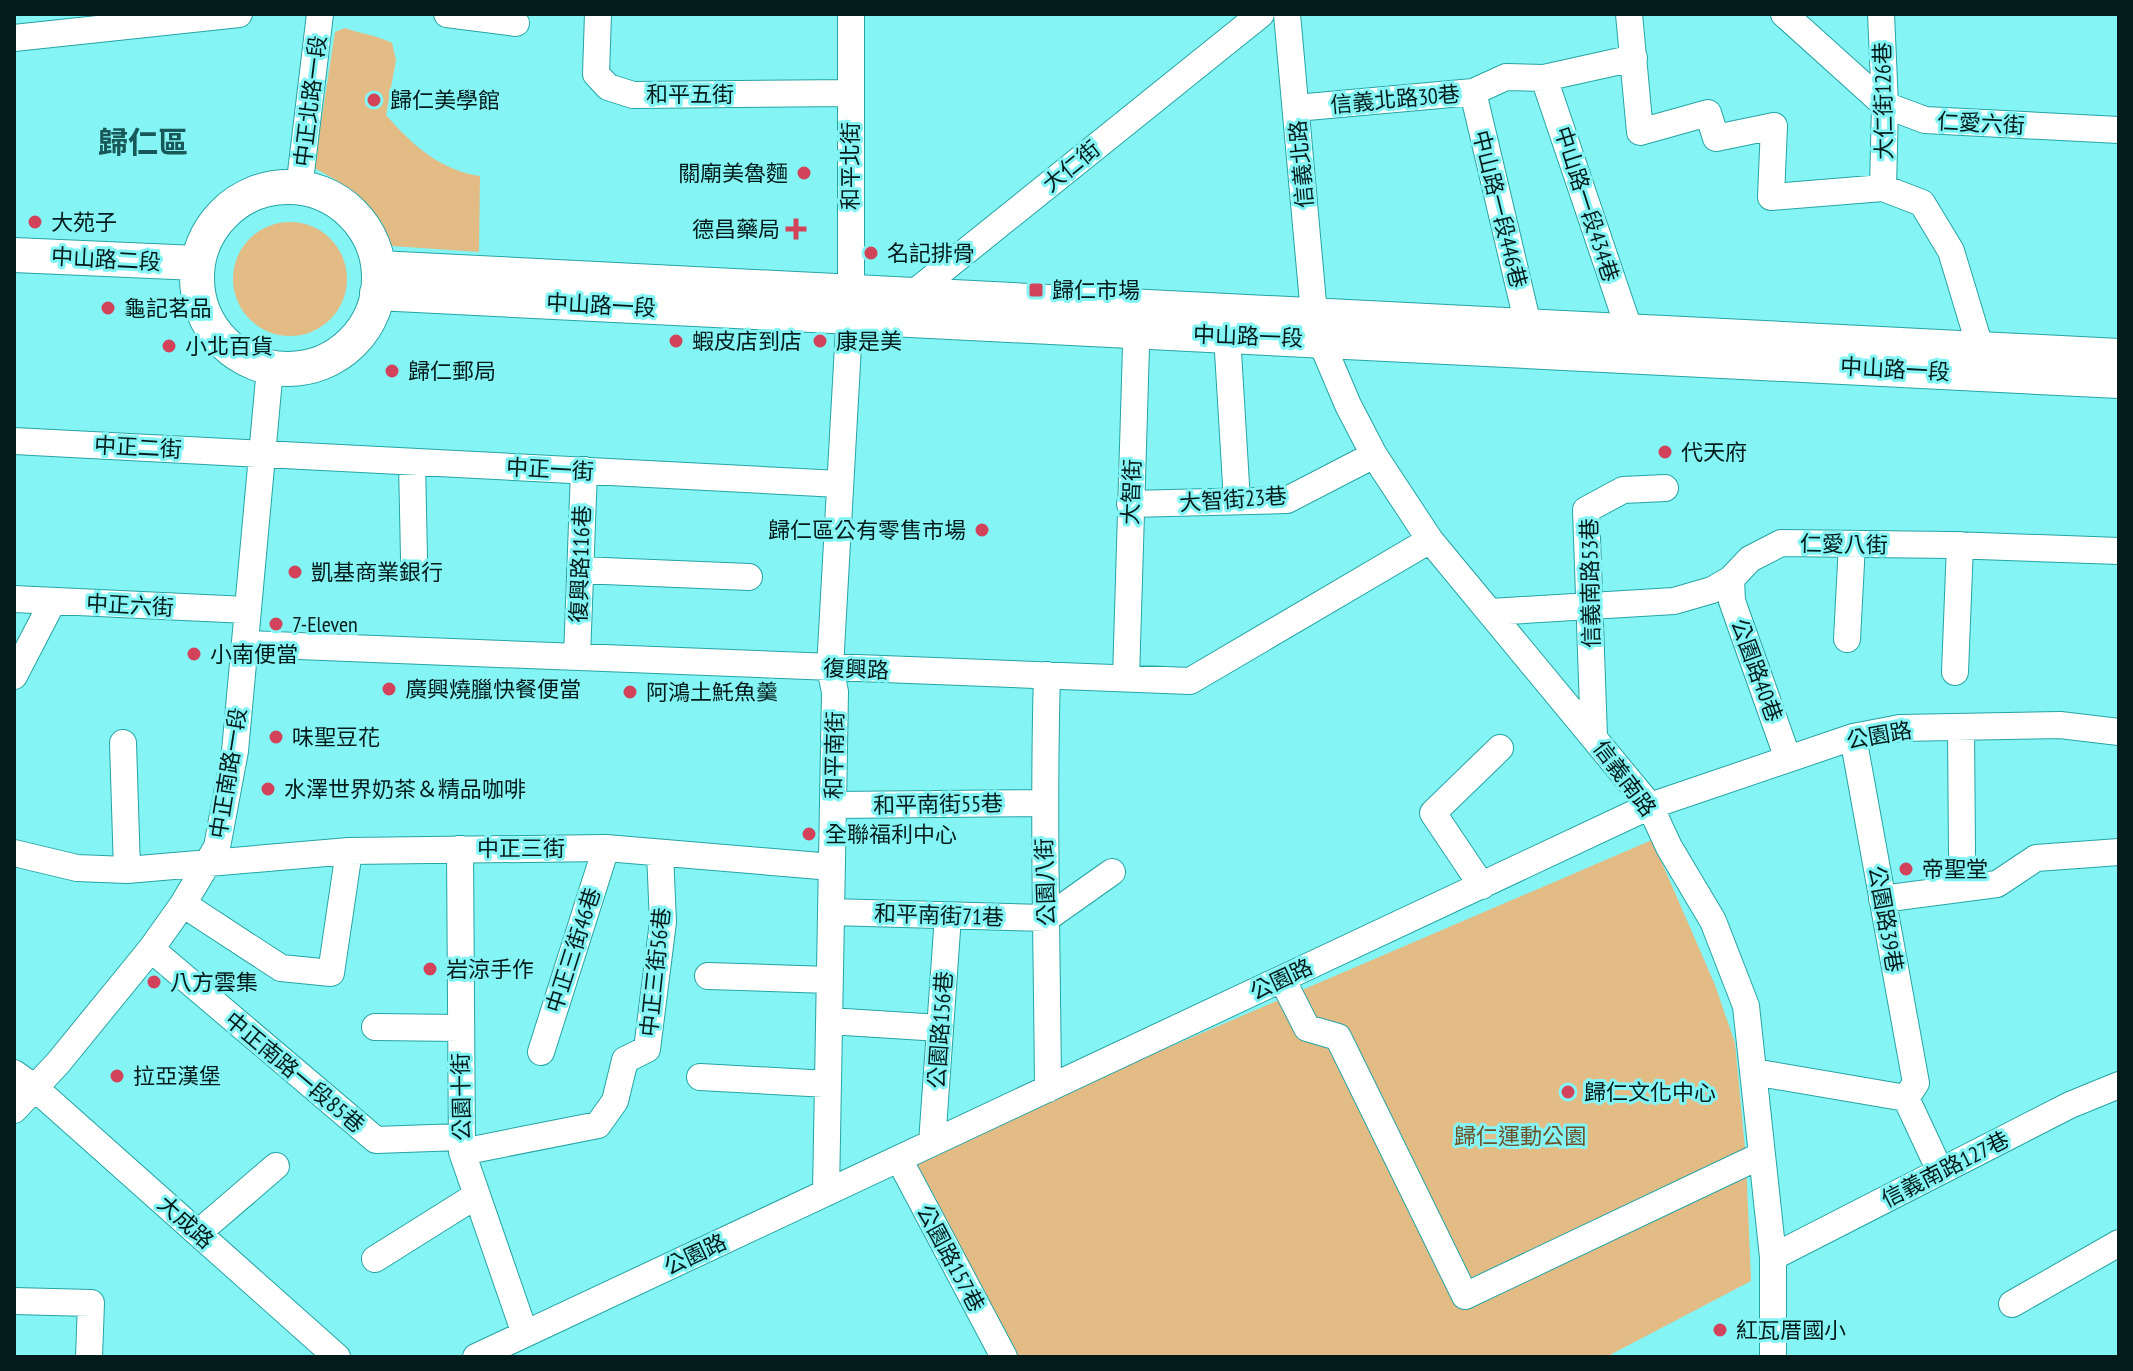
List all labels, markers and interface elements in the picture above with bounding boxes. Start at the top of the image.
street label: 中正北路一段 [288,34,332,168]
street label: 大仁街126巷 [1868,42,1898,160]
street label: 信義北路30巷 [1329,79,1461,119]
street label: 和平五街 [646,80,734,108]
place label: 歸仁美學館 [390,86,500,114]
marker: 歸仁美學館 [365,91,383,109]
street label: 仁愛六街 [1936,107,2026,139]
street label: 信義北路 [1283,119,1319,209]
district label: 歸仁區 [98,122,188,161]
street label: 和平北街 [836,122,864,210]
street label: 中山路一段434巷 [1549,123,1625,285]
street label: 中山路一段446巷 [1467,127,1533,291]
street label: 大仁街 [1037,134,1105,198]
place label: 關廟美魯麵 [678,159,788,187]
marker: 關廟美魯麵 [795,164,813,182]
place label: 大苑子 [51,208,117,236]
marker: 大苑子 [26,213,44,231]
place label: 德昌藥局 [692,215,780,243]
marker: 德昌藥局 [787,220,805,238]
place label: 名記排骨 [887,239,975,267]
street label: 中山路二段 [50,242,162,276]
marker: 名記排骨 [862,244,880,262]
place label: 歸仁市場 [1052,276,1140,304]
marker: 歸仁市場 [1027,281,1045,299]
street label: 中山路一段 [545,288,657,322]
place label: 龜記茗品 [124,294,212,322]
marker: 龜記茗品 [99,299,117,317]
street label: 中山路一段 [1193,320,1303,352]
place label: 蝦皮店到店 [692,327,802,355]
place label: 康是美 [836,327,902,355]
place label: 小北百貨 [185,332,273,360]
marker: 蝦皮店到店 [667,332,685,350]
marker: 康是美 [811,332,829,350]
marker: 小北百貨 [160,337,178,355]
street label: 中山路一段 [1839,352,1951,386]
place label: 歸仁郵局 [408,357,496,385]
marker: 歸仁郵局 [383,362,401,380]
street label: 中正二街 [93,431,183,463]
place label: 代天府 [1681,438,1747,466]
marker: 代天府 [1656,443,1674,461]
street label: 中正一街 [505,453,595,485]
street label: 大智街 [1116,459,1146,525]
street label: 大智街23巷 [1178,481,1288,517]
street label: 復興路116巷 [564,505,596,623]
place label: 歸仁區公有零售市場 [768,516,966,544]
street label: 信義南路53巷 [1575,518,1605,648]
marker: 歸仁區公有零售市場 [973,521,991,539]
street label: 仁愛八街 [1800,529,1888,559]
place label: 凱基商業銀行 [311,558,443,586]
marker: 凱基商業銀行 [286,563,304,581]
street label: 中正六街 [85,589,175,621]
place label: 7-Eleven [292,610,358,638]
marker: 7-Eleven [267,615,285,633]
street label: 公園路40巷 [1725,615,1789,725]
place label: 小南便當 [210,640,298,668]
marker: 小南便當 [185,645,203,663]
street label: 復興路 [823,654,889,684]
place label: 廣興燒臘快餐便當 [405,675,581,703]
place label: 阿鴻土魠魚羹 [646,678,778,706]
marker: 廣興燒臘快餐便當 [380,680,398,698]
marker: 阿鴻土魠魚羹 [621,683,639,701]
street label: 中正南路一段 [204,706,252,840]
street label: 和平南街 [819,711,849,799]
street label: 公園路 [1844,715,1914,755]
place label: 味聖豆花 [292,723,380,751]
marker: 味聖豆花 [267,728,285,746]
street label: 信義南路 [1587,734,1663,822]
place label: 水澤世界奶茶＆精品咖啡 [284,775,526,803]
marker: 水澤世界奶茶＆精品咖啡 [259,780,277,798]
street label: 和平南街55巷 [873,789,1003,819]
place label: 全聯福利中心 [825,820,957,848]
marker: 全聯福利中心 [800,825,818,843]
street label: 中正三街 [477,834,565,862]
street label: 公園八街 [1029,838,1061,926]
place label: 帝聖堂 [1922,855,1988,883]
marker: 帝聖堂 [1897,860,1915,878]
street label: 公園路39巷 [1863,863,1909,975]
street label: 中正三街46巷 [540,884,606,1016]
street label: 和平南街71巷 [874,899,1004,931]
street label: 中正三街56巷 [634,906,676,1038]
street label: 公園路 [1245,952,1317,1006]
place label: 岩涼手作 [446,955,534,983]
marker: 岩涼手作 [421,960,439,978]
place label: 八方雲集 [170,968,258,996]
street label: 公園路156巷 [922,970,958,1090]
marker: 八方雲集 [145,973,163,991]
street label: 中正南路一段85巷 [219,1005,371,1139]
street label: 公園十街 [446,1053,476,1141]
place label: 拉亞漢堡 [133,1062,221,1090]
marker: 拉亞漢堡 [108,1067,126,1085]
place label: 歸仁文化中心 [1584,1078,1716,1106]
marker: 歸仁文化中心 [1559,1083,1577,1101]
park label: 歸仁運動公園 [1454,1122,1586,1150]
street label: 信義南路127巷 [1876,1125,2014,1213]
street label: 大成路 [152,1190,220,1254]
street label: 公園路157巷 [911,1199,991,1317]
street label: 公園路 [659,1227,731,1281]
place label: 紅瓦厝國小 [1736,1316,1846,1344]
marker: 紅瓦厝國小 [1711,1321,1729,1339]

